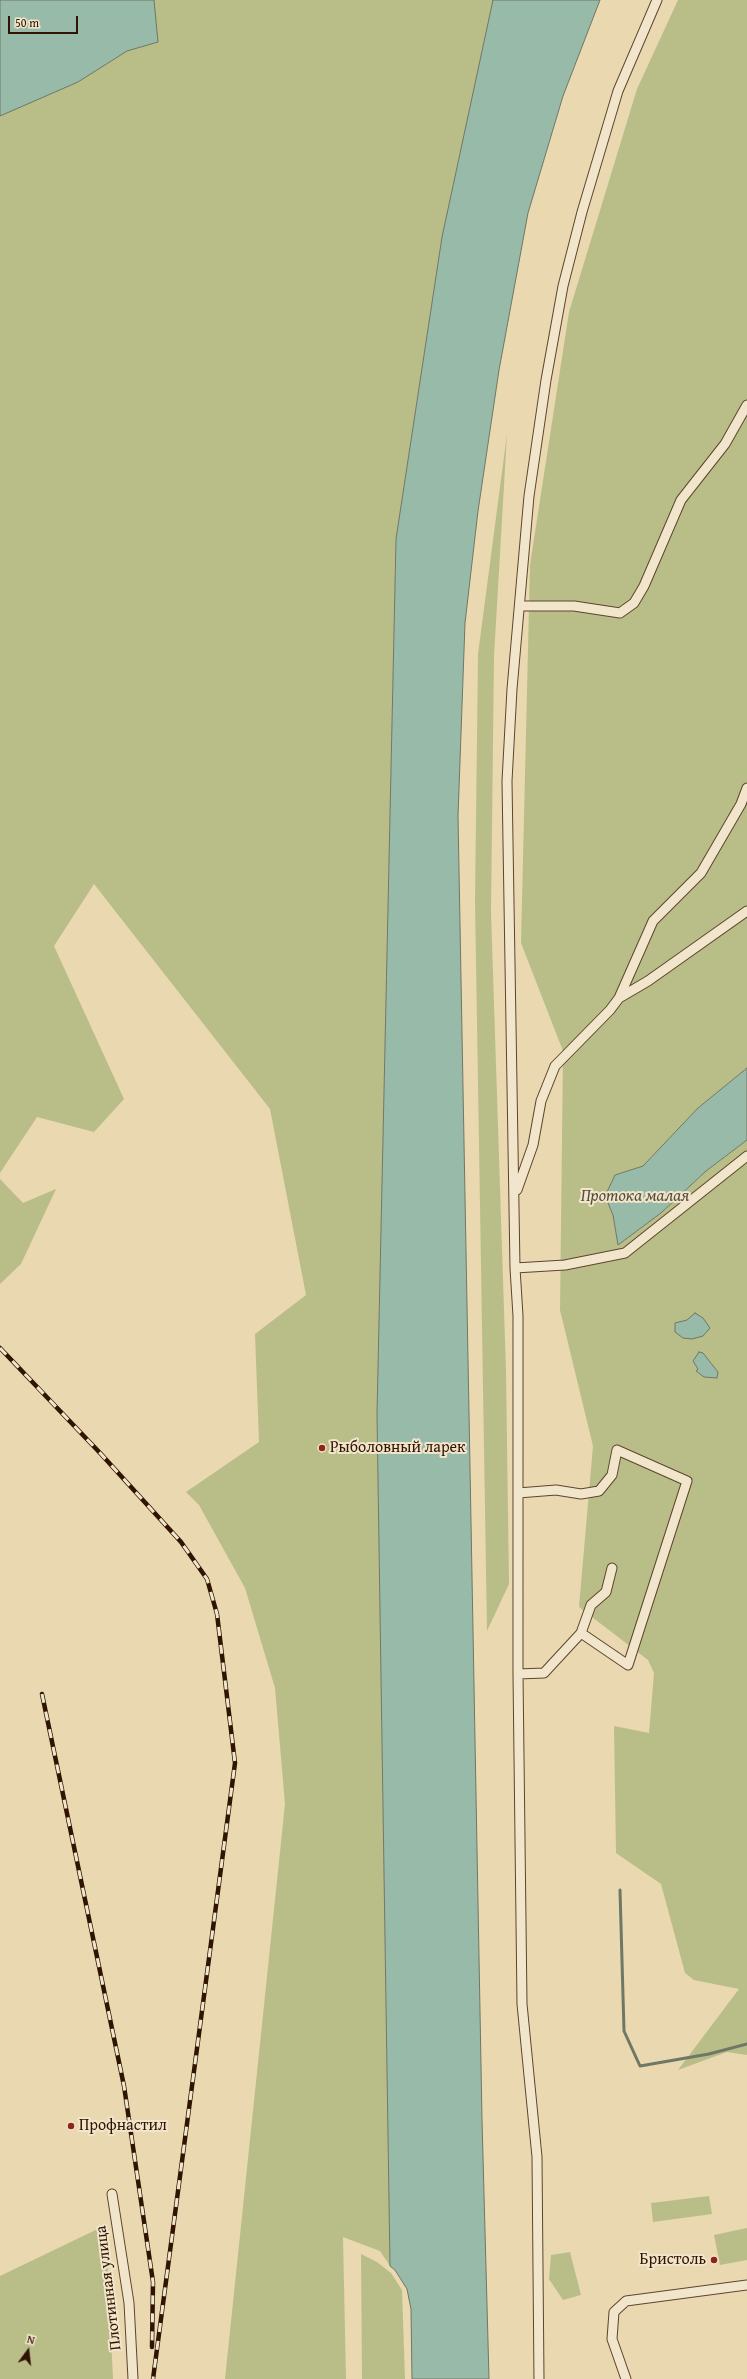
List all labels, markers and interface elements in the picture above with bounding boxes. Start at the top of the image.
scale bar [10,8,80,34]
text: 50 m [15,14,39,31]
water label: Протока малая [581,1187,689,1207]
place label: Рыболовный ларек [330,1438,465,1458]
marker: Рыболовный ларек [317,1443,327,1453]
place label: Профнастил [79,2116,167,2136]
marker: Профнастил [66,2121,76,2131]
street label: Плотинная улица [92,2225,126,2351]
place label: Бристоль [639,2250,706,2270]
marker: Бристоль [709,2255,719,2265]
north arrow [8,2331,48,2371]
text: N [25,2331,37,2348]

